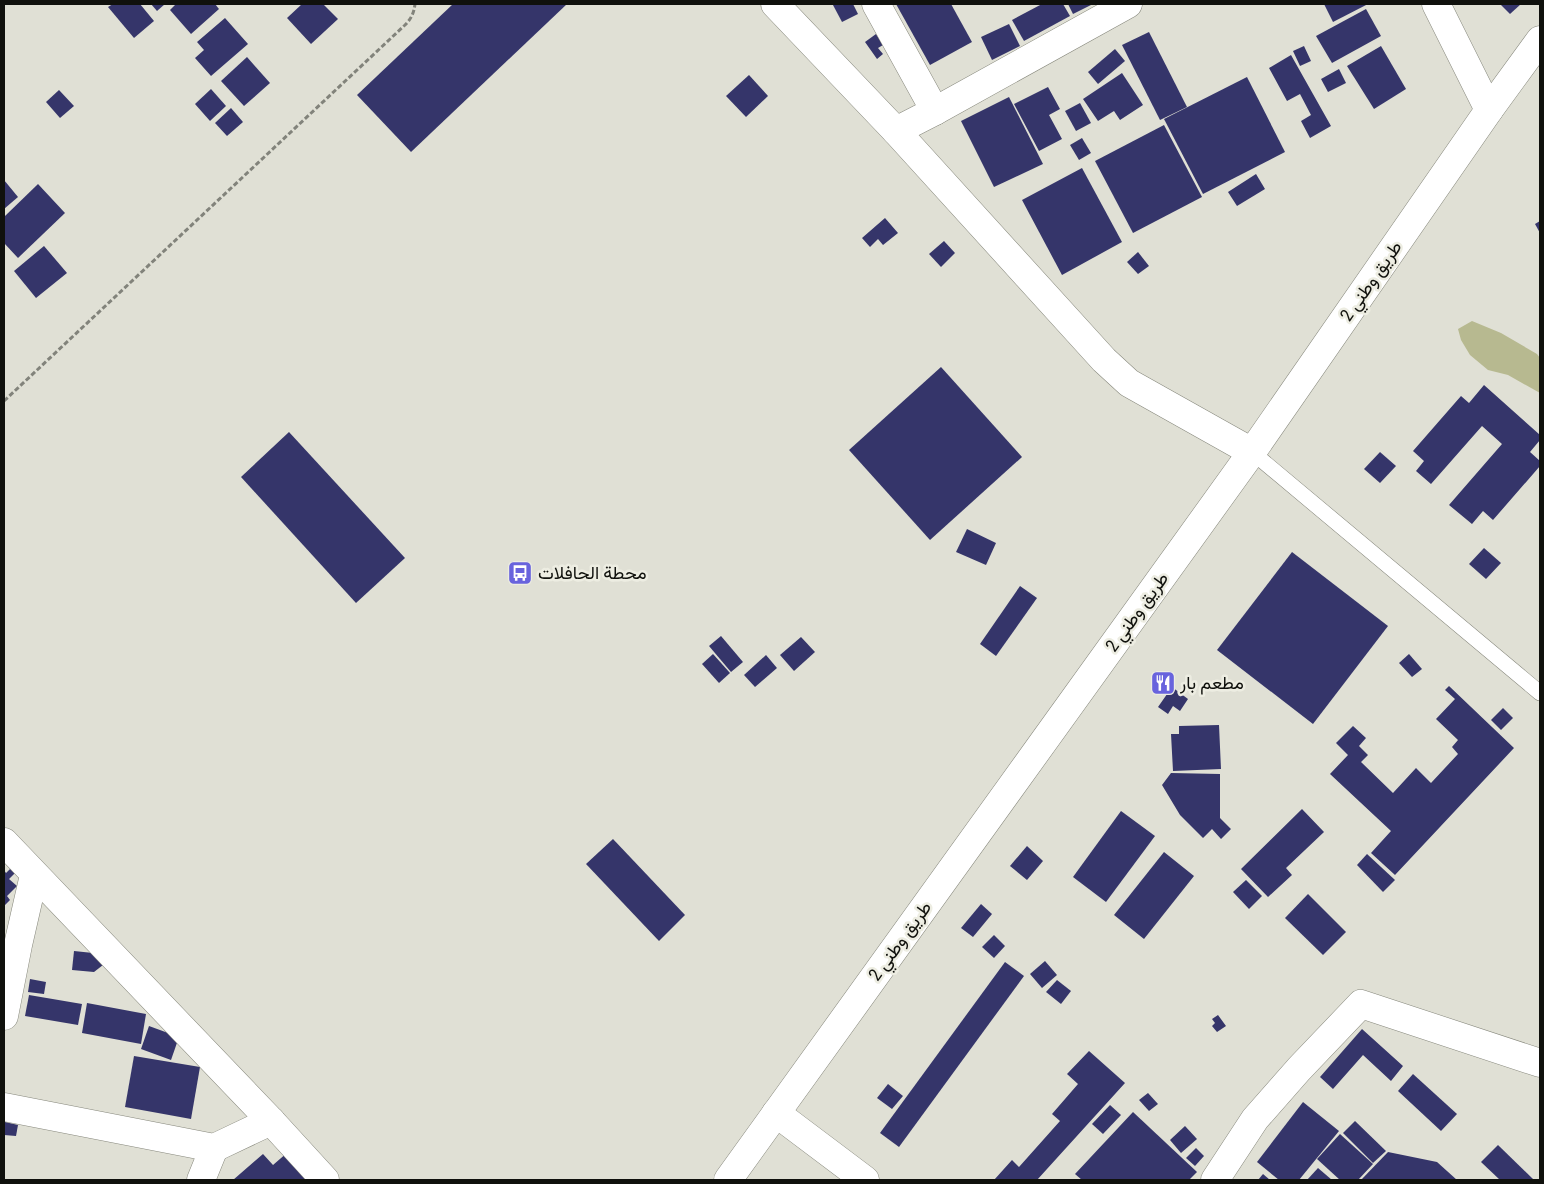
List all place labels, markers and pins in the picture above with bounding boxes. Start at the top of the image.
bus stop icon: محطة الحافلات [507,560,533,586]
place label: محطة الحافلات [538,562,647,583]
restaurant icon: مطعم بار [1150,670,1176,696]
place label: مطعم بار [1179,672,1244,695]

